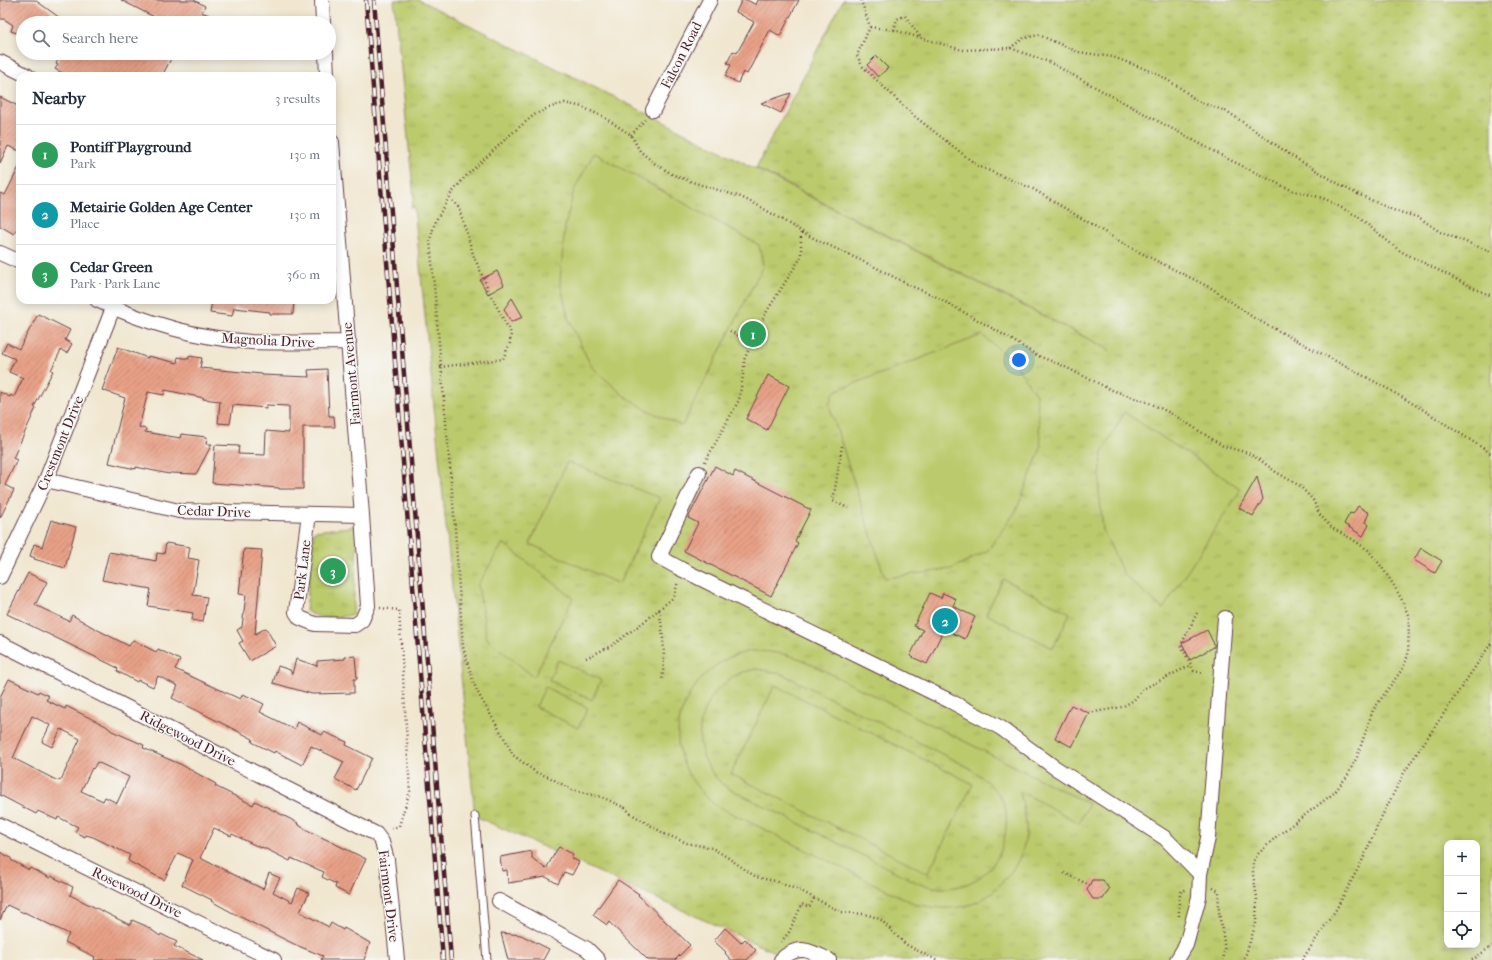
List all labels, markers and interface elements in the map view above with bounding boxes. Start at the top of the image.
search box [16,16,336,60]
street label: Falcon Road [657,18,706,92]
icon: search [30,27,52,49]
text: Search here [62,29,138,47]
text: Nearby [32,88,86,108]
text: 3 results [275,91,320,106]
text: Pontiff Playground [70,138,191,156]
text: 1 [43,147,47,162]
text: 130 m [289,147,320,162]
text: Park [70,156,96,171]
text: Metairie Golden Age Center [70,198,252,216]
text: 2 [42,207,48,222]
text: 130 m [289,207,320,222]
text: Place [70,216,100,231]
text: Cedar Green [70,258,153,276]
text: 3 [42,267,48,282]
text: 360 m [287,267,320,282]
text: Park · Park Lane [70,276,160,291]
pin: 1 [740,319,766,349]
street label: Fairmont Avenue [339,321,364,426]
street label: Magnolia Drive [221,330,315,351]
your location [1009,350,1029,370]
street label: Crestmont Drive [34,393,87,493]
street label: Cedar Drive [177,502,251,521]
street label: Park Lane [290,539,315,601]
pin: 3 [320,556,346,586]
pin: 2 [932,606,958,636]
street label: Ridgewood Drive [137,707,239,770]
map controls [1444,840,1480,948]
button: + [1444,840,1480,876]
street label: Fairmont Drive [374,849,403,943]
street label: Rosewood Drive [89,863,185,922]
button: − [1444,876,1480,912]
button: locate [1444,912,1480,948]

